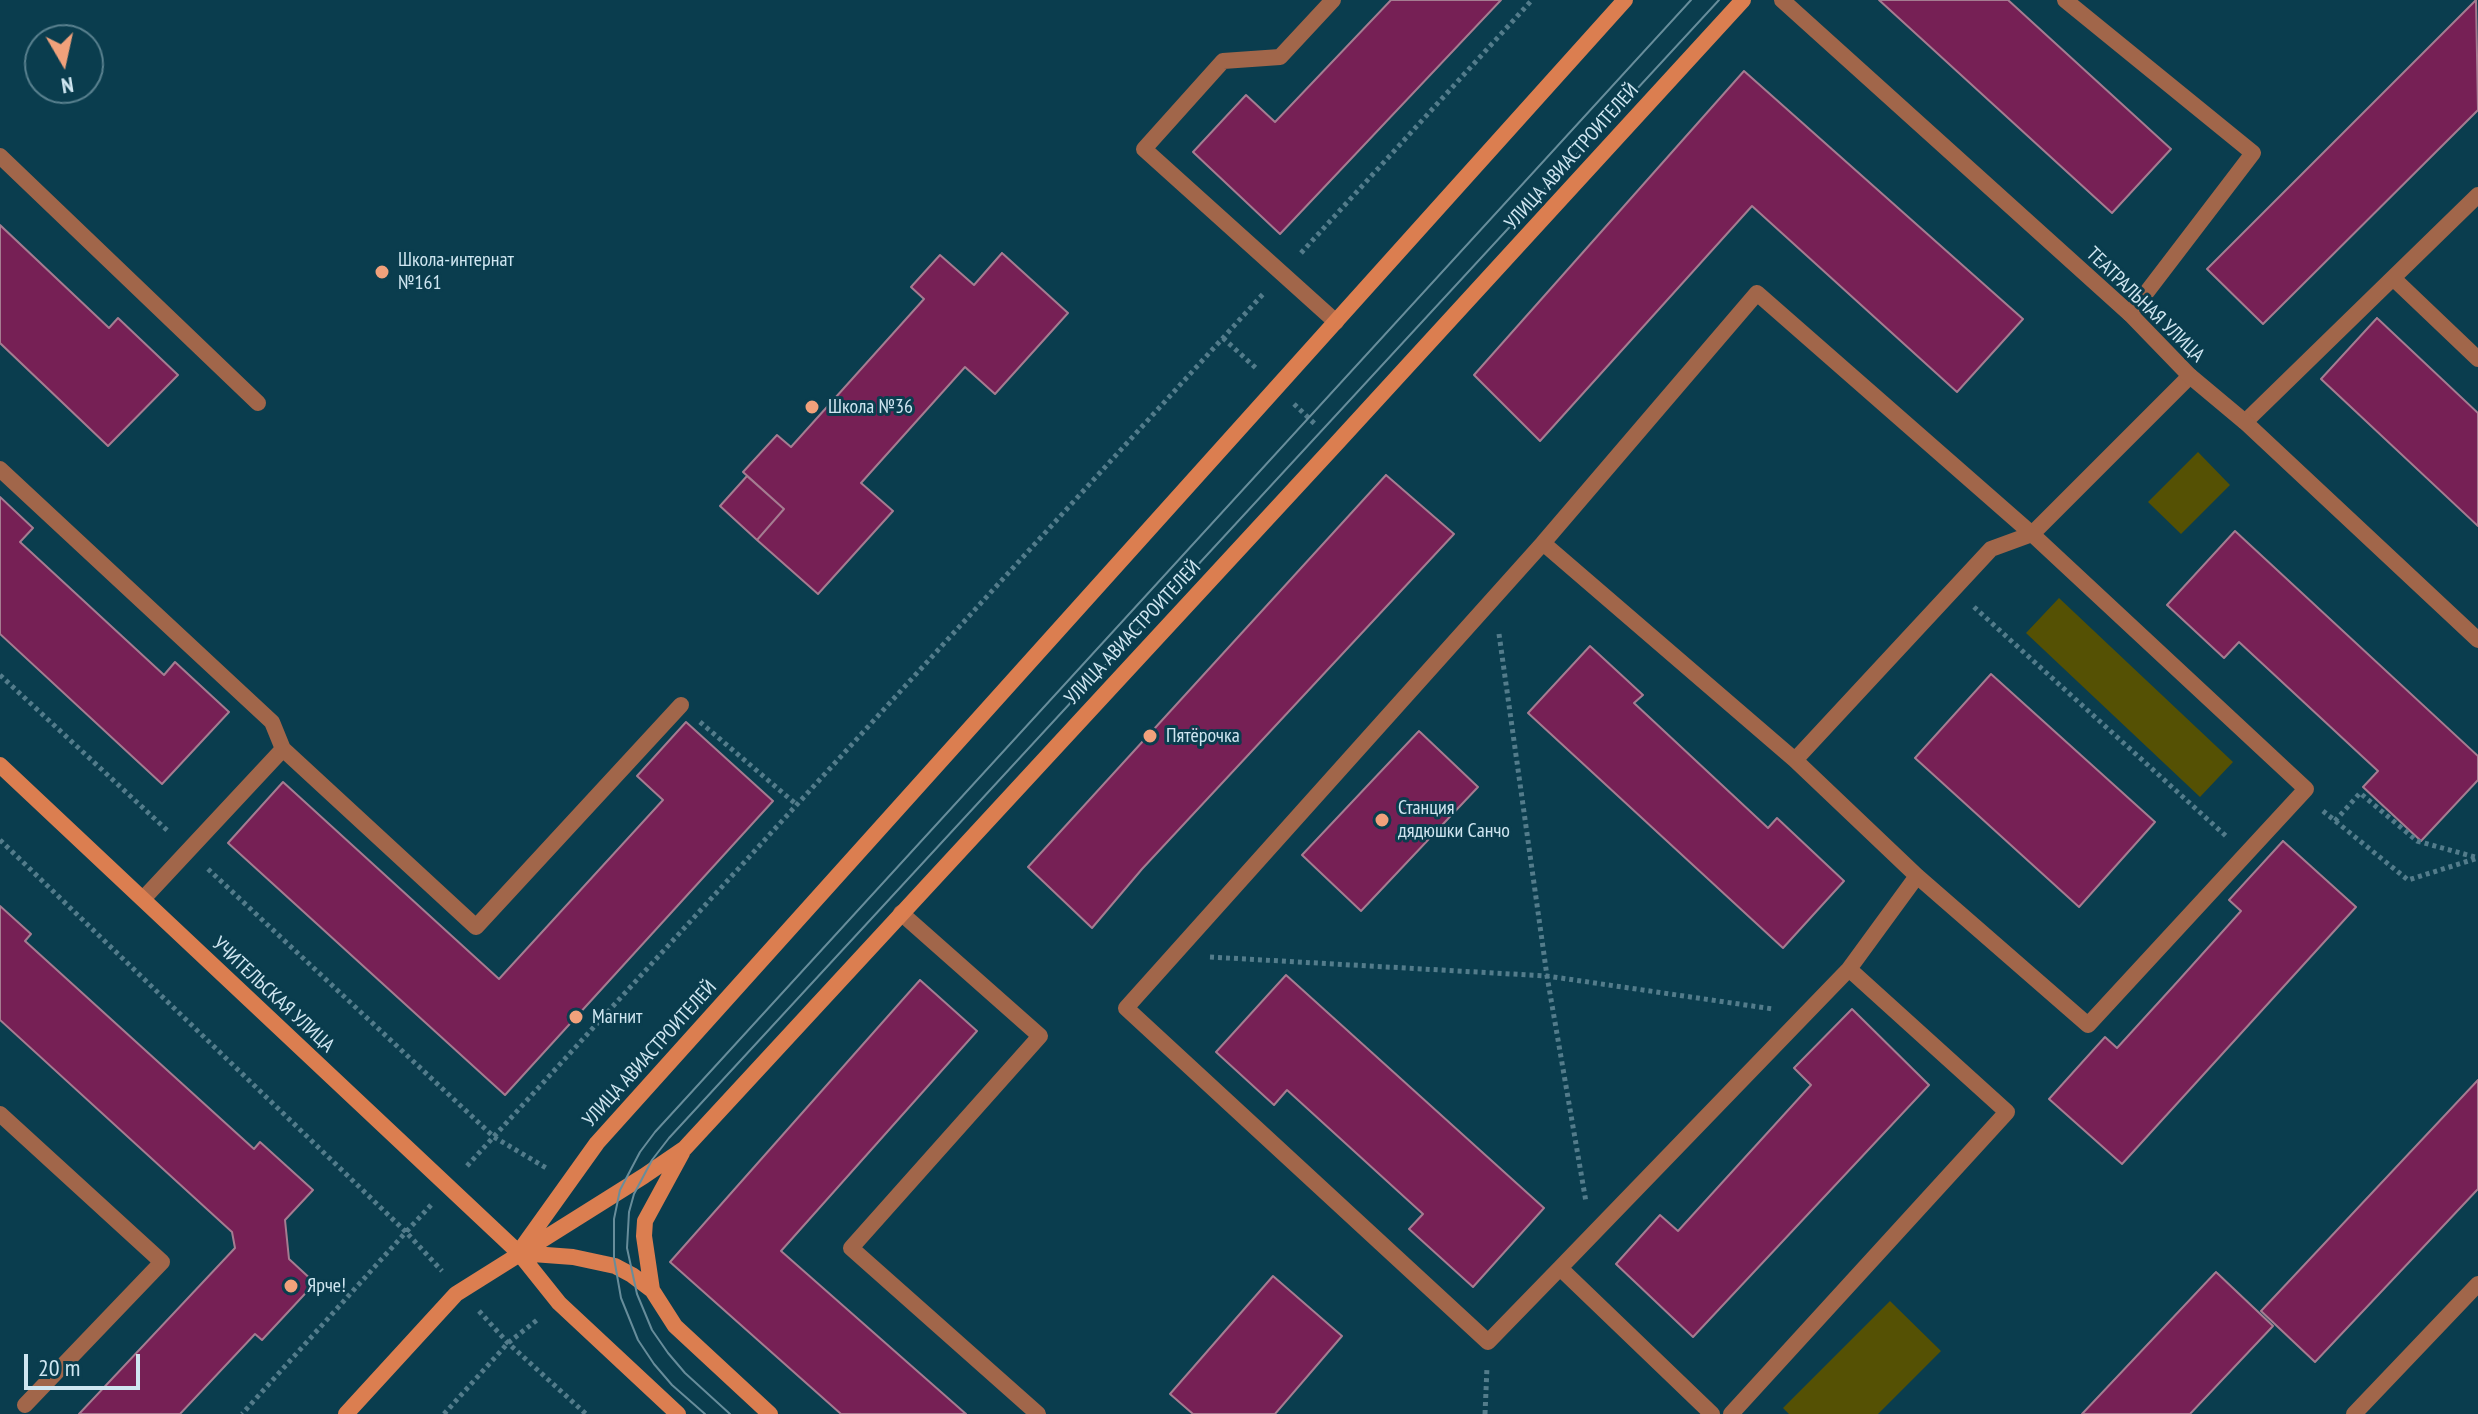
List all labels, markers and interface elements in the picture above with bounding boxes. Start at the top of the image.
north arrow [24,24,104,104]
text: N [59,71,76,100]
street label: УЛИЦА АВИАСТРОИТЕЛЕЙ [1500,79,1644,235]
street label: ТЕАТРАЛЬНАЯ УЛИЦА [2081,243,2209,367]
place label: Школа-интернат №161 [398,248,514,295]
marker: Школа-интернат №161 [373,263,391,281]
place label: Школа №36 [828,395,913,419]
marker: Школа №36 [803,398,821,416]
street label: УЛИЦА АВИАСТРОИТЕЛЕЙ [1060,556,1206,710]
place label: Пятёрочка [1166,724,1240,748]
marker: Пятёрочка [1141,727,1159,745]
place label: Станция дядюшки Санчо [1398,796,1510,843]
marker: Станция дядюшки Санчо [1373,811,1391,829]
street label: УЧИТЕЛЬСКАЯ УЛИЦА [207,932,339,1058]
street label: УЛИЦА АВИАСТРОИТЕЛЕЙ [578,976,722,1132]
place label: Магнит [592,1005,643,1029]
marker: Магнит [567,1008,585,1026]
place label: Ярче! [307,1274,346,1298]
marker: Ярче! [282,1277,300,1295]
scale bar [28,1338,144,1388]
text: 20 m [38,1352,80,1383]

